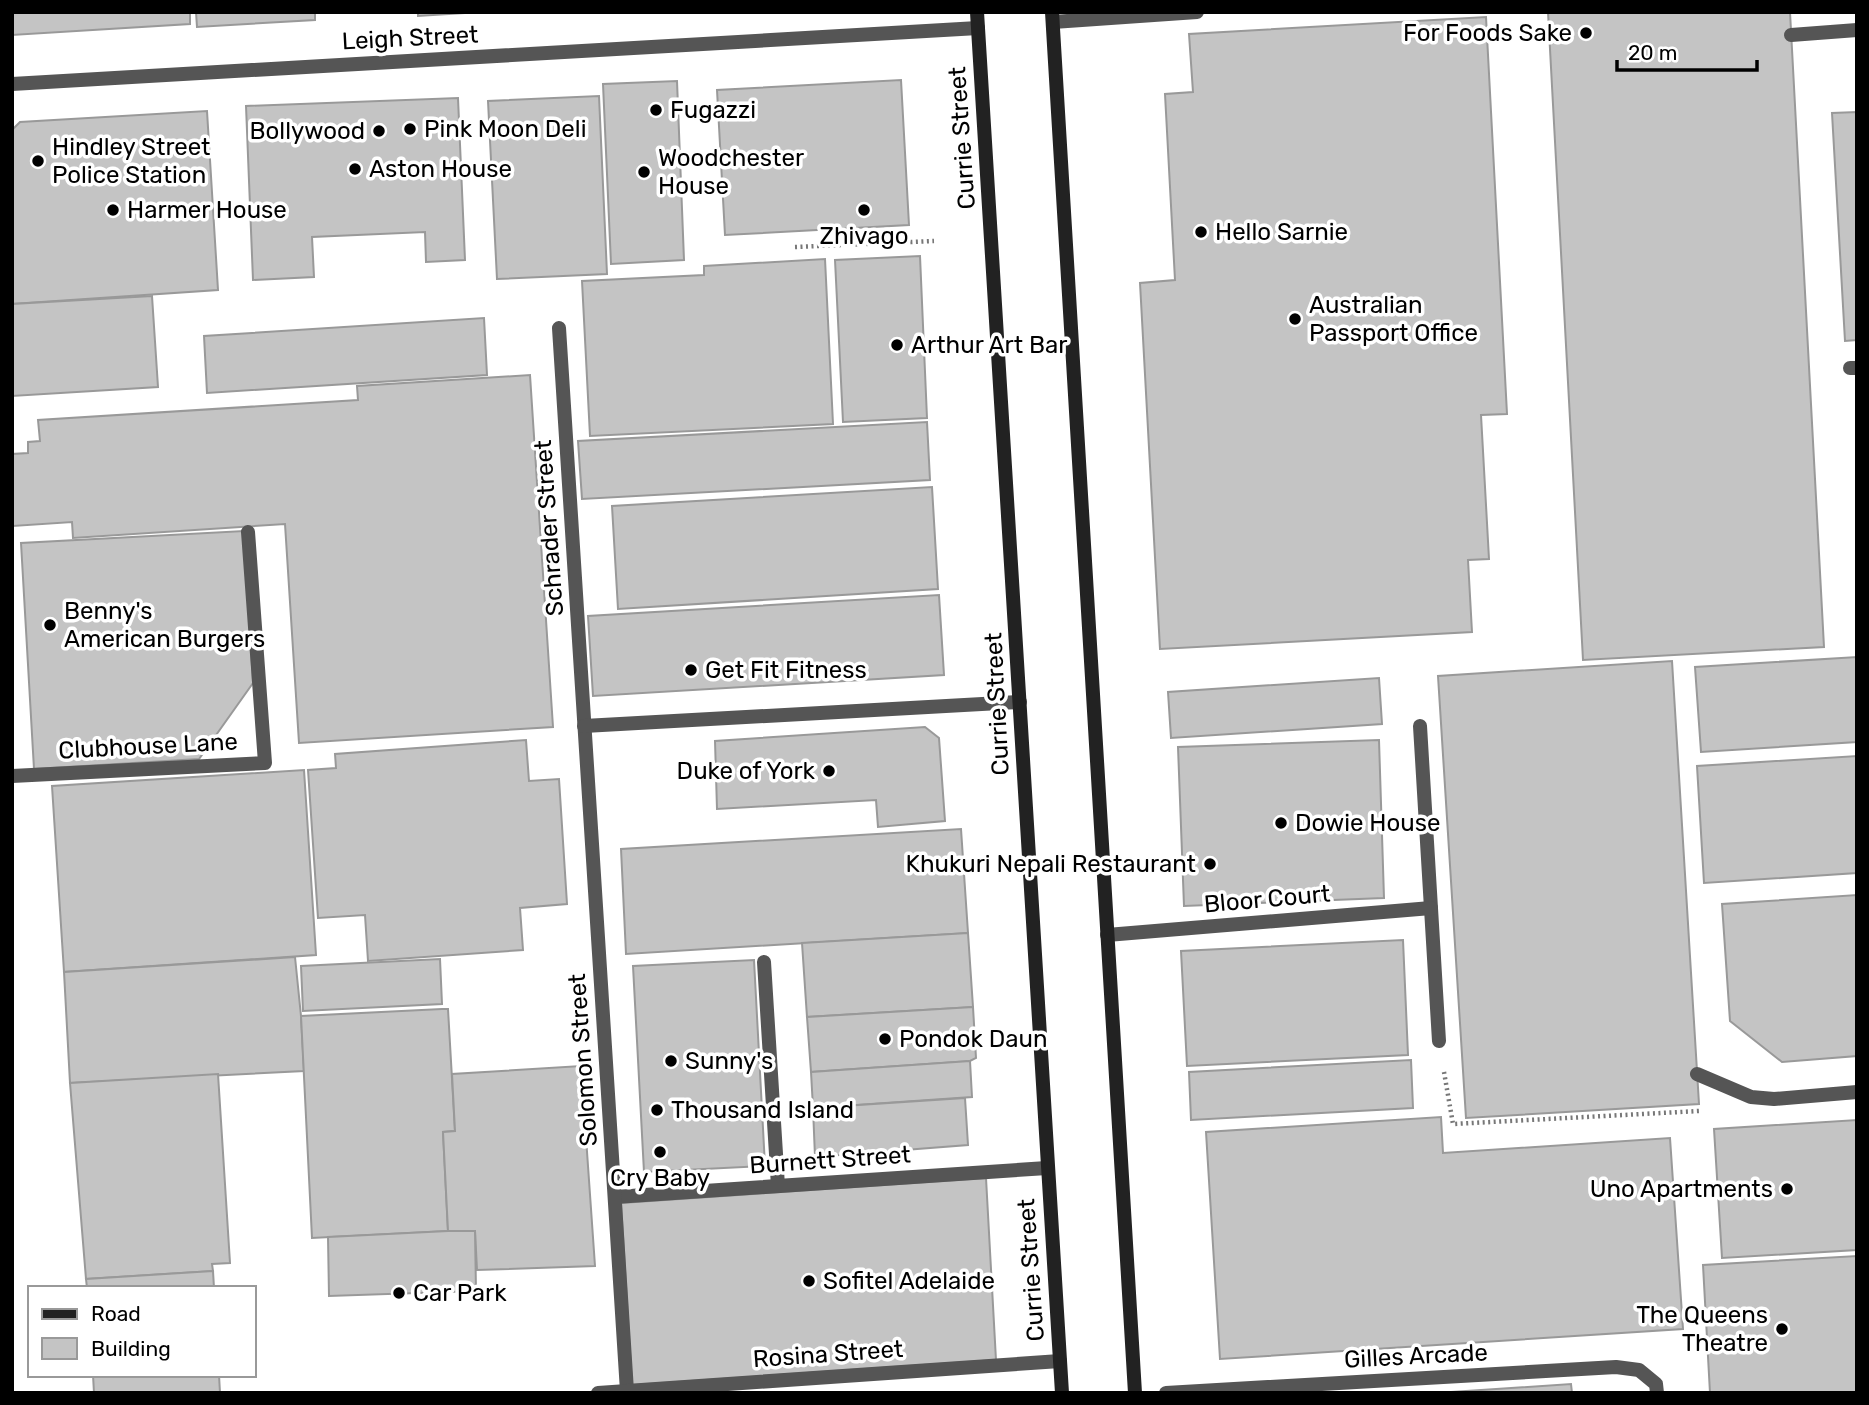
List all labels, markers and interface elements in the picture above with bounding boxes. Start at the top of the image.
place label: For Foods Sake [1403,19,1572,47]
street label: Leigh Street [341,20,479,56]
marker: For Foods Sake [1578,25,1594,41]
scale bar [1617,28,1757,72]
text: 20 m [1628,40,1677,65]
street label: Currie Street [943,66,981,210]
place label: Fugazzi [670,96,756,124]
marker: Fugazzi [648,102,664,118]
place label: Pink Moon Deli [424,115,586,143]
place label: Bollywood [250,117,365,145]
marker: Pink Moon Deli [402,121,418,137]
marker: Bollywood [371,123,387,139]
place label: Hindley Street Police Station [52,133,210,189]
place label: Woodchester House [658,144,804,200]
marker: Hindley Street Police Station [30,153,46,169]
place label: Aston House [369,155,512,183]
marker: Aston House [347,161,363,177]
marker: Woodchester House [636,164,652,180]
place label: Harmer House [127,196,287,224]
marker: Harmer House [105,202,121,218]
marker: Zhivago [856,202,872,218]
place label: Hello Sarnie [1215,218,1348,246]
place label: Zhivago [820,222,909,250]
marker: Hello Sarnie [1193,224,1209,240]
place label: Australian Passport Office [1309,291,1478,347]
marker: Australian Passport Office [1287,311,1303,327]
place label: Arthur Art Bar [911,331,1067,359]
marker: Arthur Art Bar [889,337,905,353]
street label: Schrader Street [529,439,569,617]
place label: Benny's American Burgers [64,597,265,653]
marker: Benny's American Burgers [42,617,58,633]
street label: Currie Street [979,632,1015,776]
place label: Get Fit Fitness [705,656,867,684]
marker: Get Fit Fitness [683,662,699,678]
street label: Clubhouse Lane [58,727,238,765]
place label: Duke of York [677,757,816,785]
marker: Duke of York [821,763,837,779]
place label: Dowie House [1295,809,1440,837]
marker: Dowie House [1273,815,1289,831]
place label: Khukuri Nepali Restaurant [905,850,1196,878]
marker: Khukuri Nepali Restaurant [1202,856,1218,872]
street label: Bloor Court [1203,880,1331,918]
street label: Solomon Street [563,973,603,1147]
place label: Pondok Daun [899,1025,1047,1053]
marker: Pondok Daun [877,1031,893,1047]
place label: Sunny's [685,1047,773,1075]
marker: Sunny's [663,1053,679,1069]
place label: Thousand Island [671,1096,854,1124]
marker: Thousand Island [649,1102,665,1118]
street label: Burnett Street [748,1140,912,1180]
marker: Cry Baby [652,1144,668,1160]
place label: Cry Baby [610,1164,710,1192]
place label: Uno Apartments [1590,1175,1773,1203]
marker: Uno Apartments [1779,1181,1795,1197]
street label: Currie Street [1012,1198,1050,1342]
place label: Sofitel Adelaide [823,1267,995,1295]
marker: Sofitel Adelaide [801,1273,817,1289]
place label: Car Park [413,1279,507,1307]
marker: Car Park [391,1285,407,1301]
legend [28,1286,256,1377]
text: Road [91,1301,141,1326]
place label: The Queens Theatre [1636,1301,1768,1357]
marker: The Queens Theatre [1774,1321,1790,1337]
street label: Rosina Street [752,1335,904,1373]
text: Building [91,1336,171,1361]
street label: Gilles Arcade [1343,1338,1489,1374]

